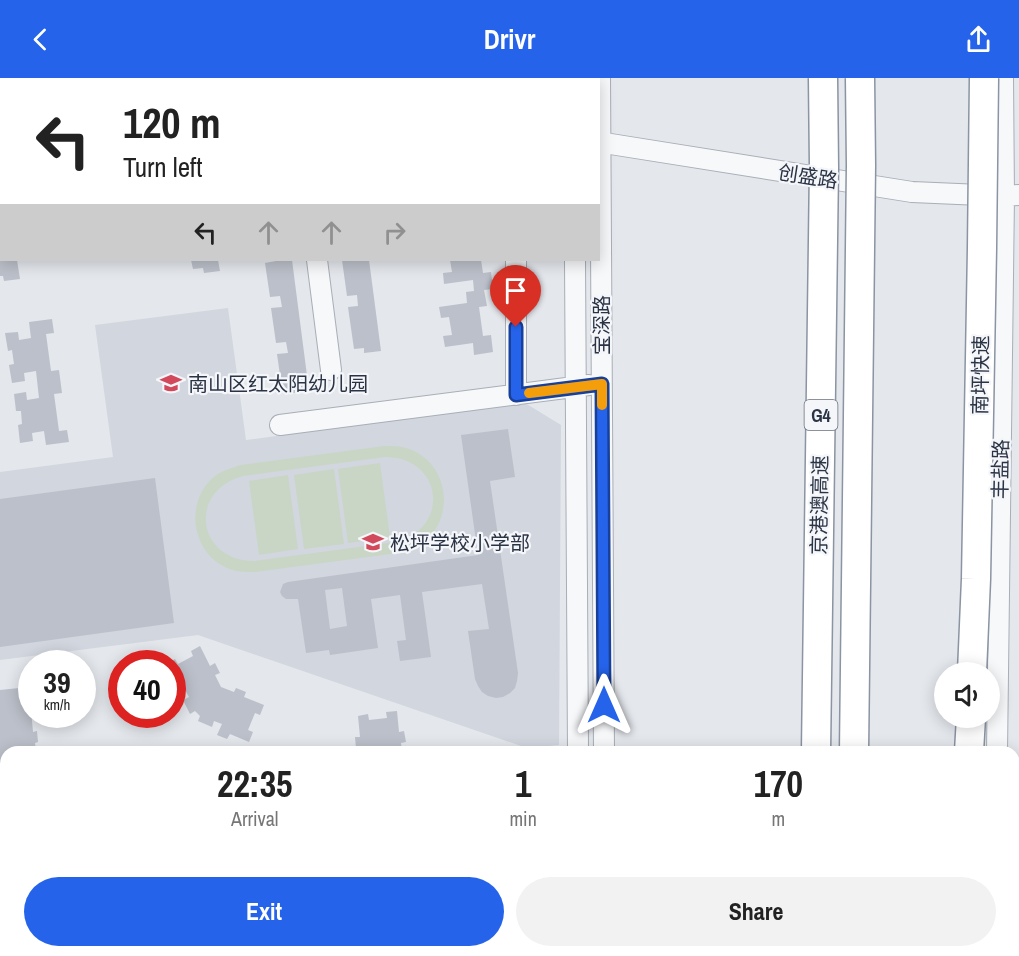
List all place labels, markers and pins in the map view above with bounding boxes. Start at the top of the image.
pin [490,265,541,327]
place label: 南山区红太阳幼儿园 [188,370,368,397]
school or university icon: 南山区红太阳幼儿园 [159,371,183,395]
place label: 松坪学校小学部 [390,529,530,556]
school or university icon: 松坪学校小学部 [361,530,385,554]

